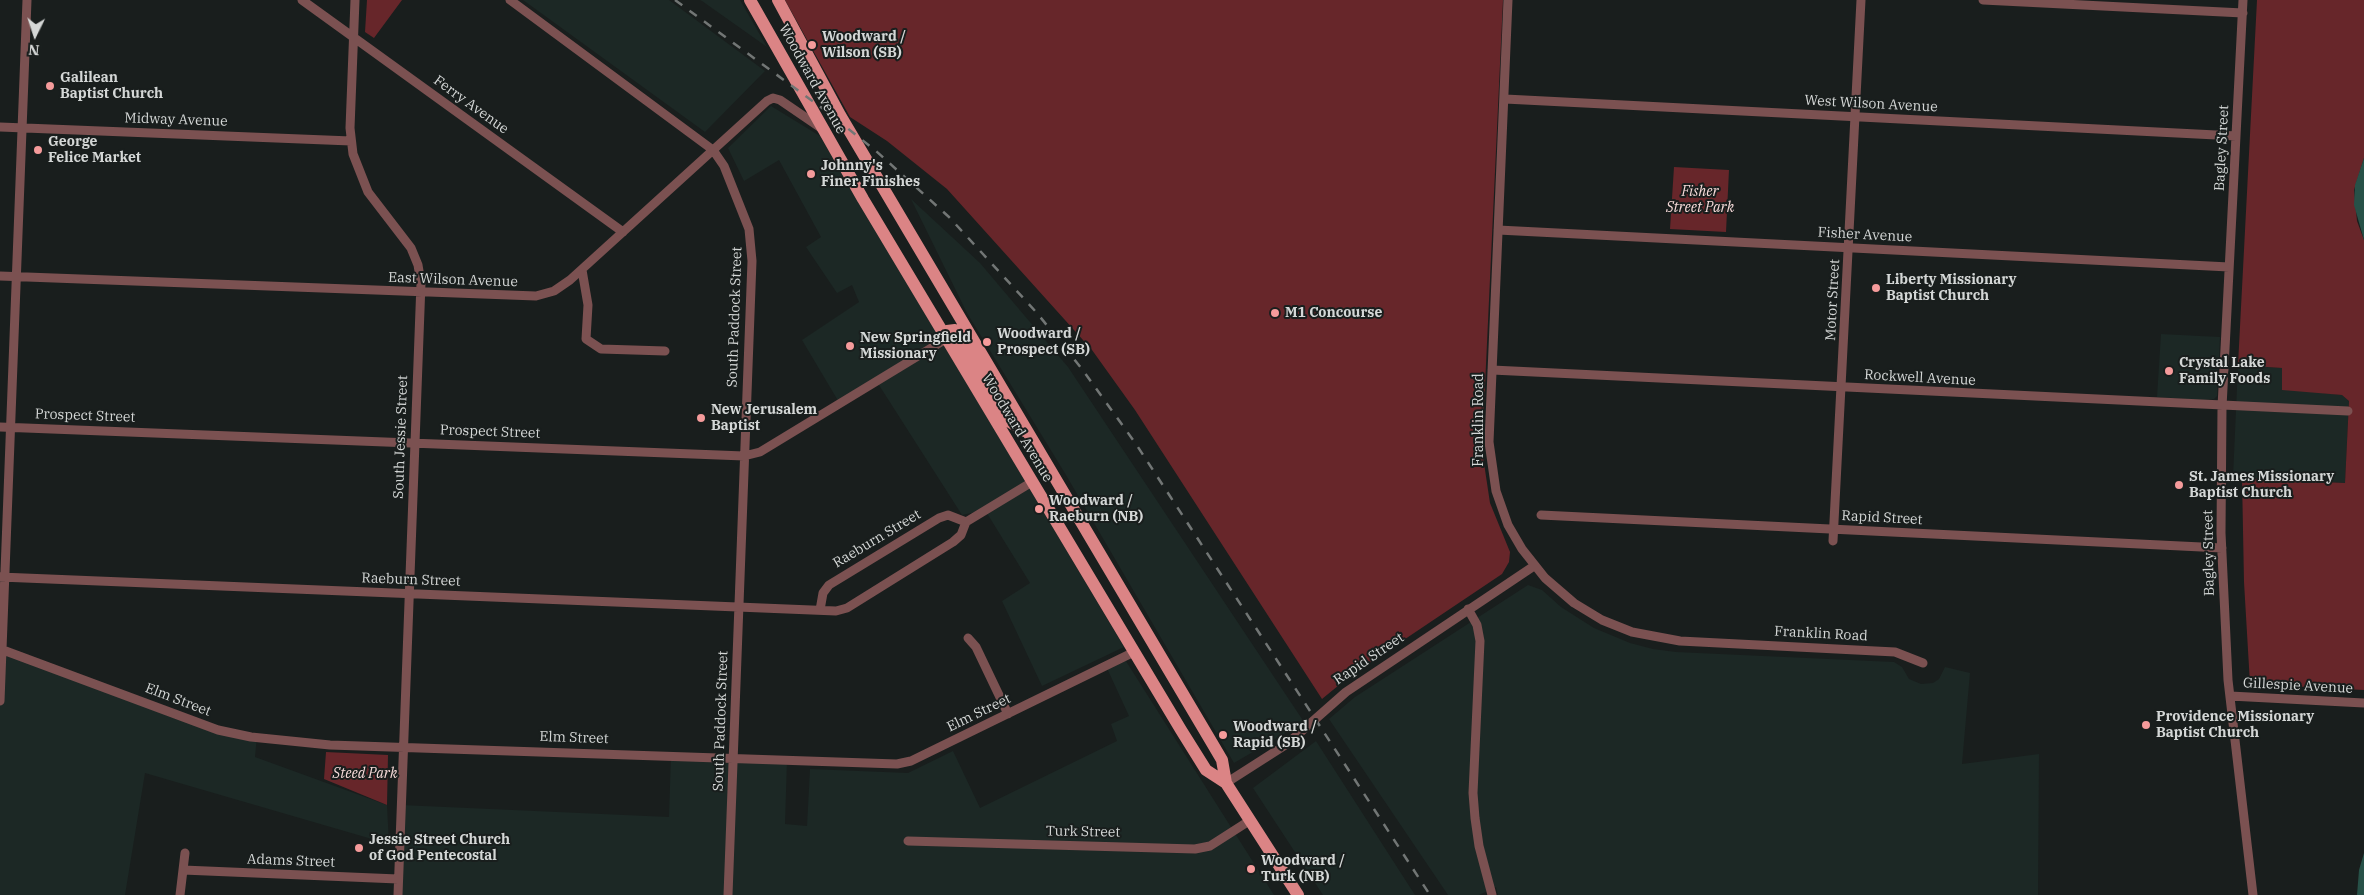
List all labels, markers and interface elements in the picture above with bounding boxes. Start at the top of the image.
north arrow [10,10,60,60]
street label: Woodward Avenue [775,21,849,137]
place label: Woodward / Wilson (SB) [822,29,906,62]
marker: Woodward / Wilson (SB) [806,39,818,51]
text: N [28,41,40,59]
place label: Galilean Baptist Church [60,70,163,102]
street label: Ferry Avenue [430,72,512,138]
marker: Galilean Baptist Church [44,80,56,92]
street label: West Wilson Avenue [1804,92,1938,116]
street label: Bagley Street [2211,104,2233,192]
street label: Midway Avenue [124,110,228,130]
place label: George Felice Market [48,134,141,166]
marker: George Felice Market [32,144,44,156]
place label: Johnny's Finer Finishes [821,158,920,190]
marker: Johnny's Finer Finishes [805,168,817,180]
park label: Fisher Street Park [1666,184,1734,216]
street label: Fisher Avenue [1817,224,1913,246]
street label: South Paddock Street [724,246,746,388]
street label: Motor Street [1822,259,1844,341]
street label: East Wilson Avenue [388,269,518,291]
place label: Liberty Missionary Baptist Church [1886,272,2017,304]
marker: Liberty Missionary Baptist Church [1870,282,1882,294]
place label: M1 Concourse [1285,305,1382,321]
marker: M1 Concourse [1269,307,1281,319]
place label: Woodward / Prospect (SB) [997,326,1090,358]
place label: New Springfield Missionary [860,330,971,362]
marker: Woodward / Prospect (SB) [981,336,993,348]
marker: New Springfield Missionary [844,340,856,352]
place label: Crystal Lake Family Foods [2179,355,2270,388]
marker: Crystal Lake Family Foods [2163,365,2175,377]
street label: Rockwell Avenue [1864,367,1976,389]
street label: Woodward Avenue [978,371,1056,485]
street label: Franklin Road [1471,373,1487,467]
street label: South Jessie Street [390,375,412,499]
place label: New Jerusalem Baptist [711,402,817,434]
street label: Prospect Street [34,406,136,426]
marker: New Jerusalem Baptist [695,412,707,424]
street label: Prospect Street [439,422,541,442]
place label: St. James Missionary Baptist Church [2189,469,2334,502]
marker: St. James Missionary Baptist Church [2173,479,2185,491]
place label: Woodward / Raeburn (NB) [1049,493,1143,526]
marker: Woodward / Raeburn (NB) [1033,503,1045,515]
street label: Raeburn Street [830,506,924,572]
street label: Rapid Street [1841,507,1923,529]
street label: Bagley Street [2200,510,2218,596]
street label: Raeburn Street [361,570,461,590]
street label: Franklin Road [1774,623,1868,645]
street label: Rapid Street [1331,629,1407,689]
street label: South Paddock Street [710,650,732,792]
street label: Gillespie Avenue [2243,675,2353,697]
street label: Elm Street [143,680,213,720]
street label: Elm Street [944,690,1014,736]
place label: Providence Missionary Baptist Church [2156,709,2314,742]
place label: Woodward / Rapid (SB) [1233,719,1317,752]
marker: Providence Missionary Baptist Church [2140,719,2152,731]
street label: Elm Street [539,728,609,748]
marker: Woodward / Rapid (SB) [1217,729,1229,741]
park label: Steed Park [333,766,397,782]
street label: Turk Street [1046,823,1120,841]
place label: Jessie Street Church of God Pentecostal [369,832,510,864]
marker: Jessie Street Church of God Pentecostal [353,842,365,854]
street label: Adams Street [247,851,335,871]
place label: Woodward / Turk (NB) [1261,853,1345,886]
marker: Woodward / Turk (NB) [1245,863,1257,875]

